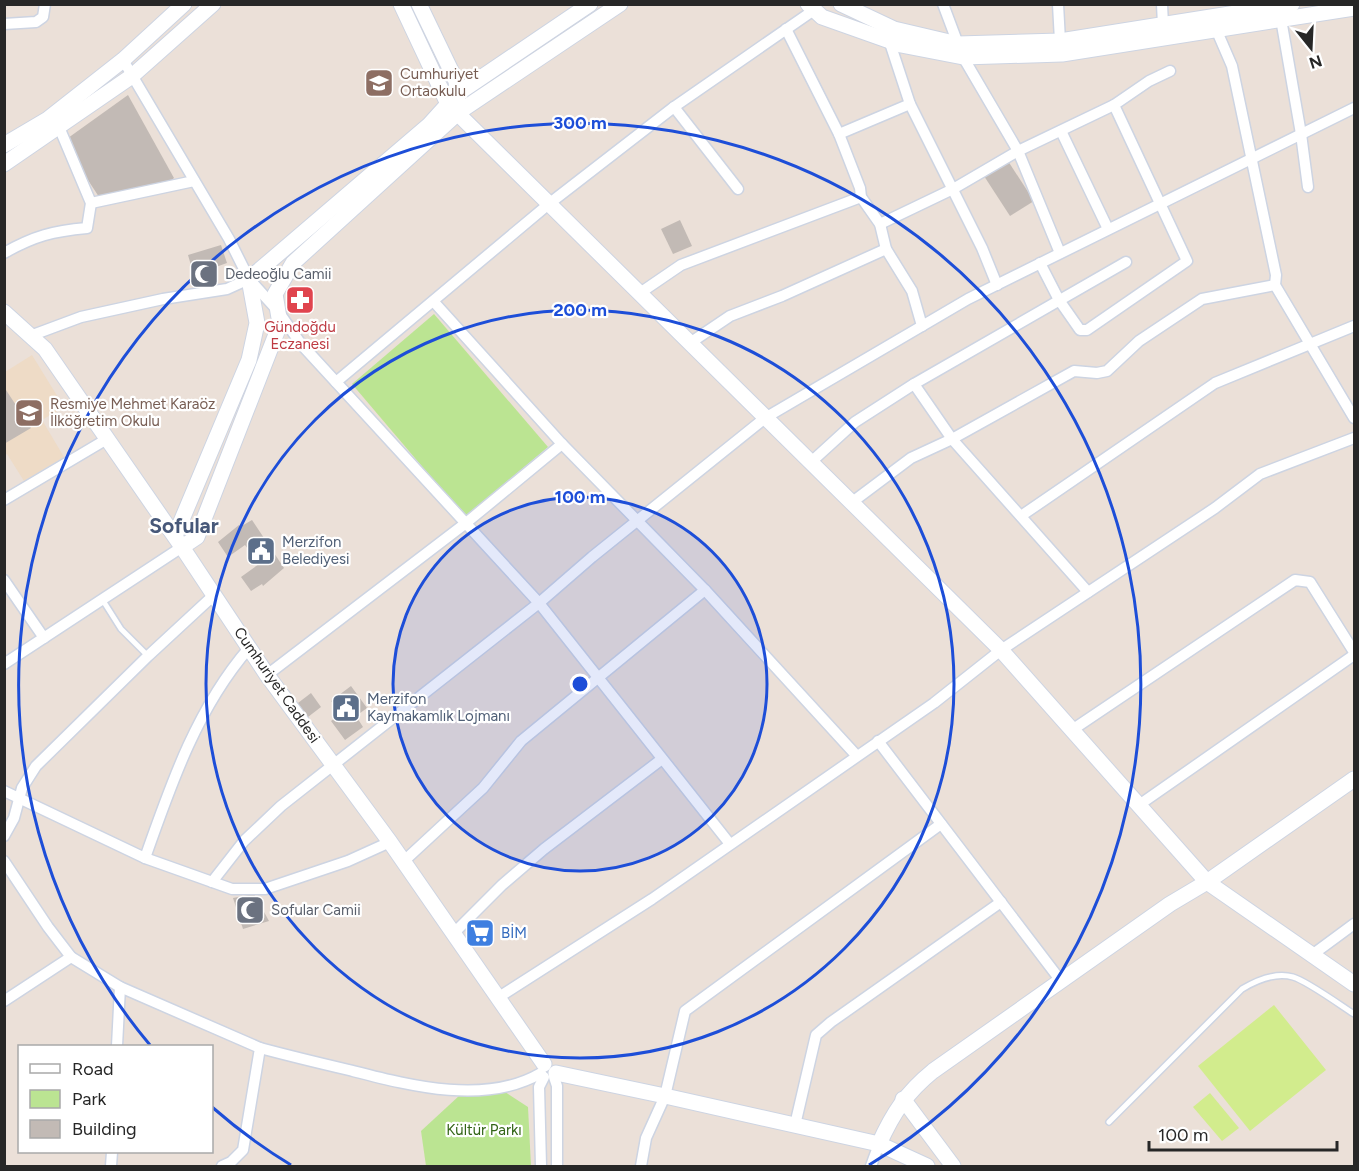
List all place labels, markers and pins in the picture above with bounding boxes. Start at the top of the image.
place label: Cumhuriyet Ortaokulu [400,65,479,100]
school or university icon: Cumhuriyet Ortaokulu [363,67,395,99]
mosque icon: Dedeoğlu Camii [188,258,220,290]
place label: Dedeoğlu Camii [225,265,332,283]
pharmacy icon: Gündoğdu Eczanesi [284,284,316,316]
place label: Gündoğdu Eczanesi [264,318,336,353]
place label: Resmiye Mehmet Karaöz İlköğretim Okulu [50,395,215,430]
school or university icon: Resmiye Mehmet Karaöz İlköğretim Okulu [13,397,45,429]
place label: Merzifon Belediyesi [282,533,350,568]
public building icon: Merzifon Belediyesi [245,535,277,567]
centre of rings [570,674,590,694]
place label: Merzifon Kaymakamlık Lojmanı [367,690,510,725]
public building icon: Merzifon Kaymakamlık Lojmanı [330,692,362,724]
mosque icon: Sofular Camii [234,894,266,926]
place label: Sofular Camii [271,901,361,919]
supermarket icon: BİM [464,917,496,949]
place label: BİM [501,924,527,942]

